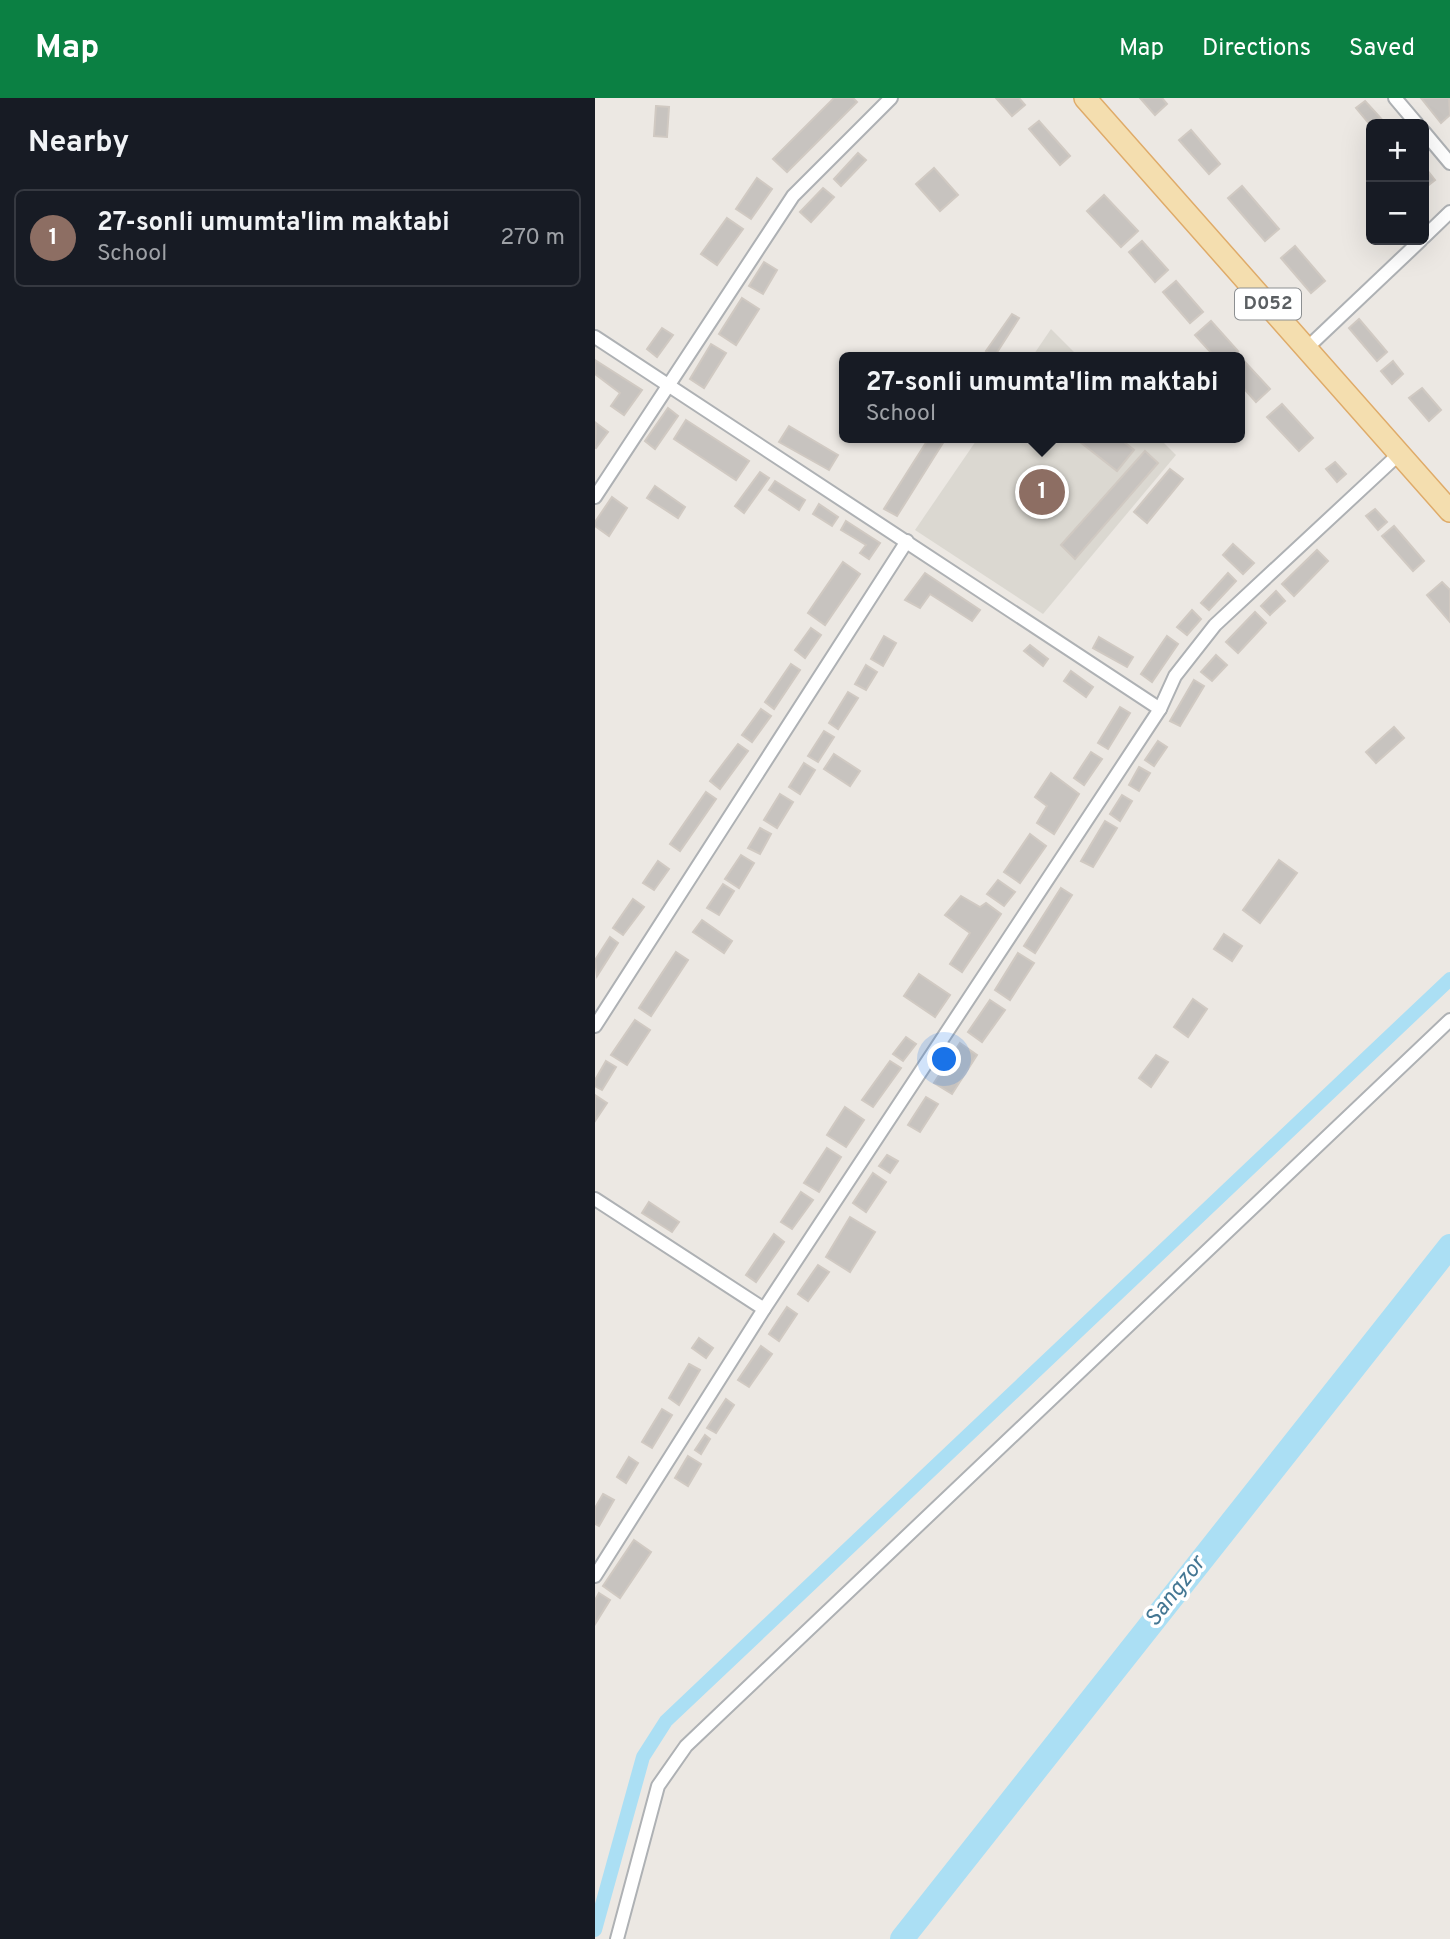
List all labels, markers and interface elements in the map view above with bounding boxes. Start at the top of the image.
text: Map [35,28,99,70]
text: Map [1119,34,1164,64]
text: Directions [1202,34,1311,64]
text: Saved [1349,34,1415,64]
map controls [1366,119,1429,245]
button: + [1366,119,1429,182]
text: Nearby [28,125,129,162]
button: − [1366,182,1429,245]
text: 27-sonli umumta'lim maktabi [97,207,450,240]
text: 1 [48,224,58,253]
text: 270 m [500,224,565,253]
text: School [97,240,167,269]
road number: D052 [1235,288,1301,320]
popup [839,352,1245,443]
text: 27-sonli umumta'lim maktabi [866,367,1218,400]
text: School [866,400,936,429]
pin: 1 [1019,466,1065,518]
your location [927,1042,961,1076]
water label: Sangzor [1139,1549,1214,1633]

